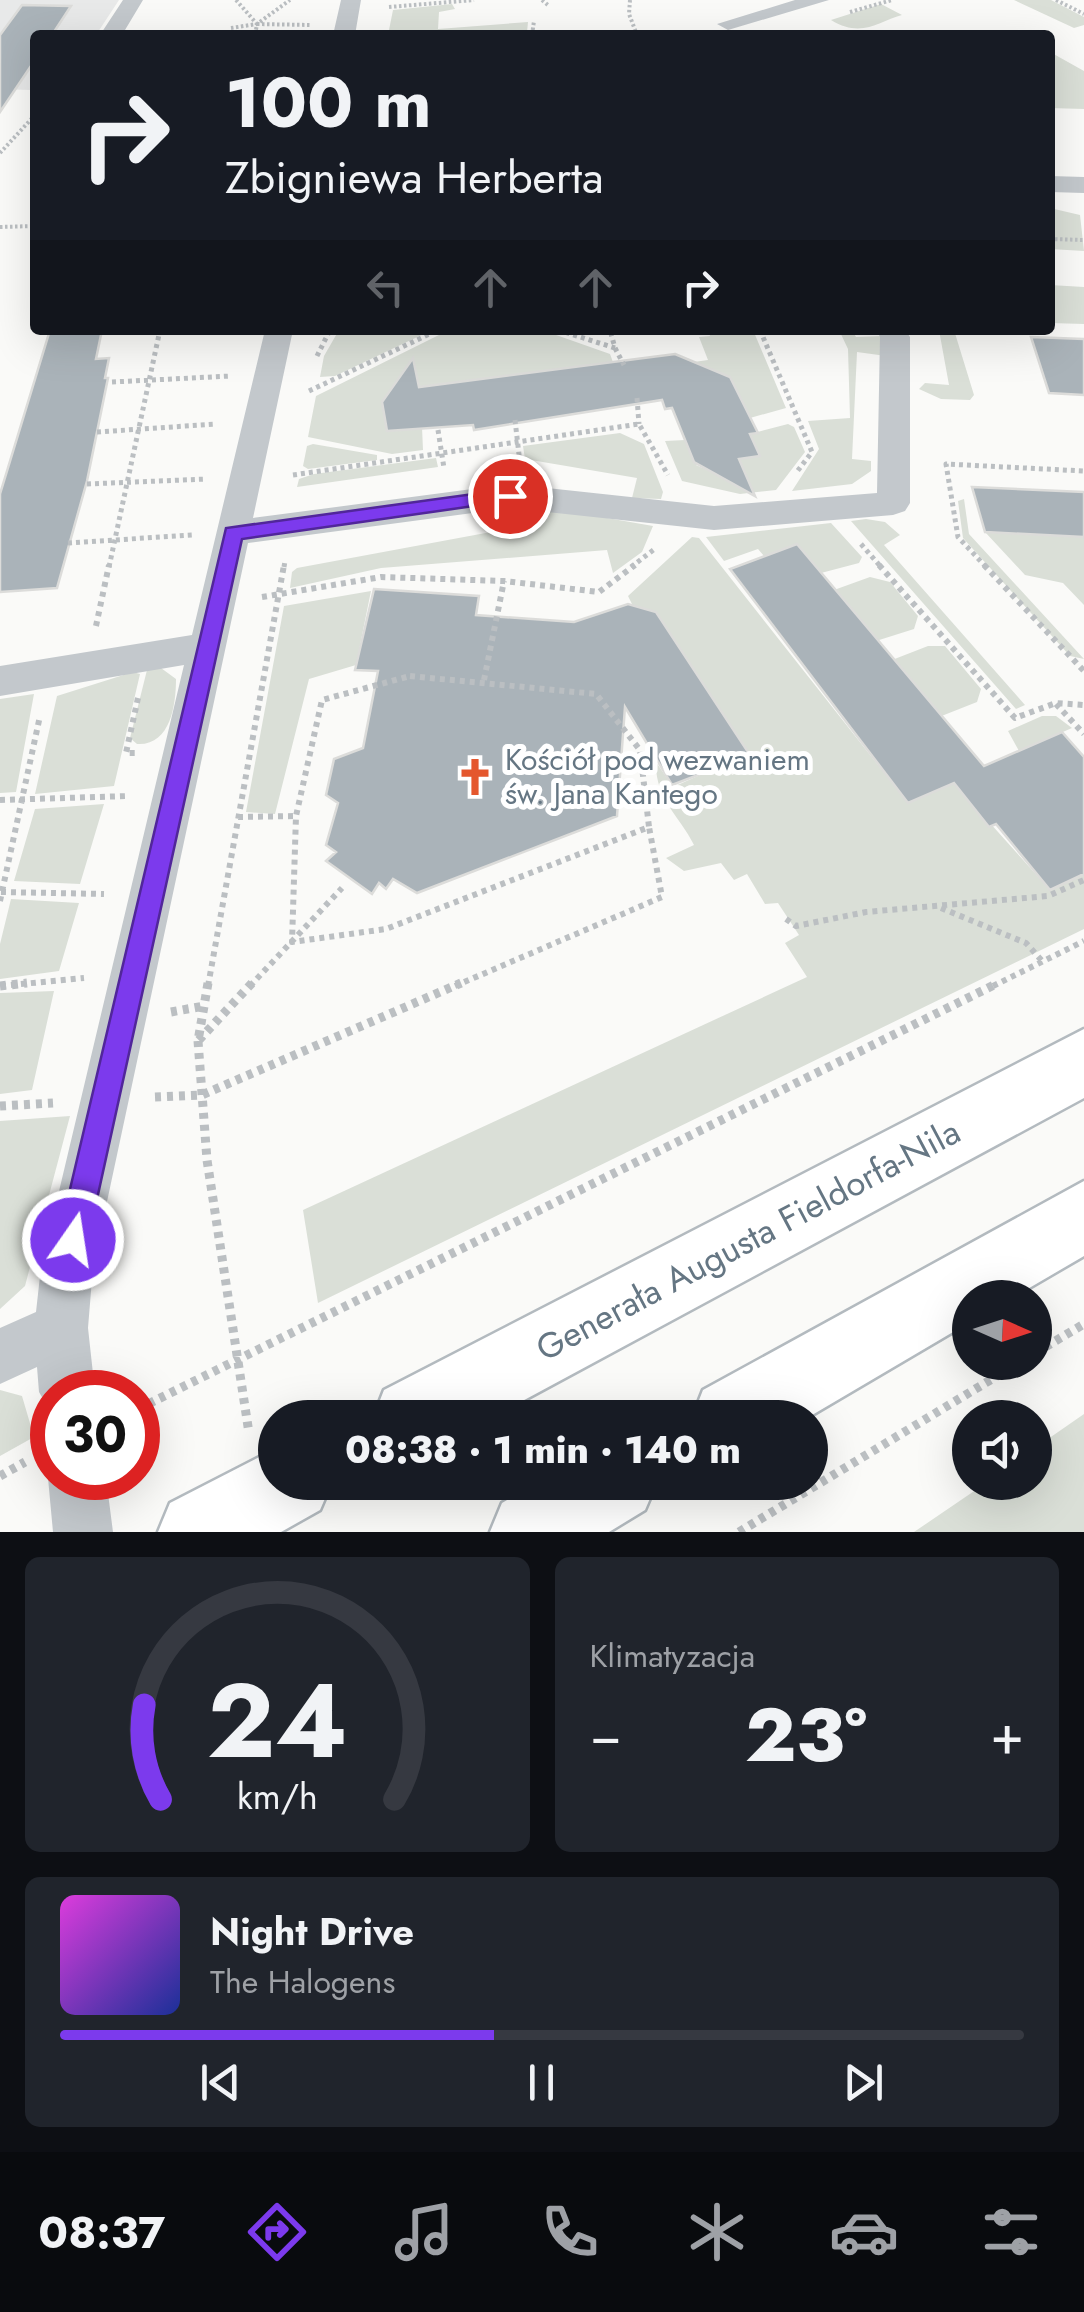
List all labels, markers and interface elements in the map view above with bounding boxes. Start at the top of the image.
text: 100 m [225,52,432,153]
icon: right [60,70,190,200]
text: Zbigniewa Herberta [225,145,604,210]
icon: left [358,260,413,315]
icon: ahead [463,260,518,315]
icon: ahead [568,260,623,315]
icon: right [673,260,728,315]
pin [468,454,553,539]
icon: arrive [483,469,538,524]
place label: Kościół pod wezwaniem św. Jana Kantego [505,738,810,815]
church icon: Kościół pod wezwaniem św. Jana Kantego [454,756,496,798]
street label: Generała Augusta Fieldorfa-Nila [527,1107,969,1373]
position arrow [21,1188,125,1292]
north arrow [952,1280,1052,1380]
map controls [952,1280,1052,1500]
speed limit sign: 30 [30,1370,160,1500]
button: sound [952,1400,1052,1500]
text: 08:38 · 1 min · 140 m [345,1422,741,1477]
text: Klimatyzacja [590,1633,755,1679]
text: 24 [207,1646,348,1796]
text: 23° [745,1681,867,1789]
text: − [590,1695,622,1775]
text: + [990,1695,1024,1775]
text: km/h [237,1771,318,1822]
text: Night Drive [210,1904,414,1959]
text: The Halogens [210,1959,395,2005]
icon: previous [193,2055,248,2110]
icon: pause [514,2055,569,2110]
icon: next [836,2055,891,2110]
icon: directions [242,2197,312,2267]
icon: music [389,2197,459,2267]
icon: phone [535,2197,605,2267]
icon: climate [682,2197,752,2267]
icon: car [829,2197,899,2267]
icon: filters [976,2197,1046,2267]
text: 08:37 [38,2200,165,2265]

